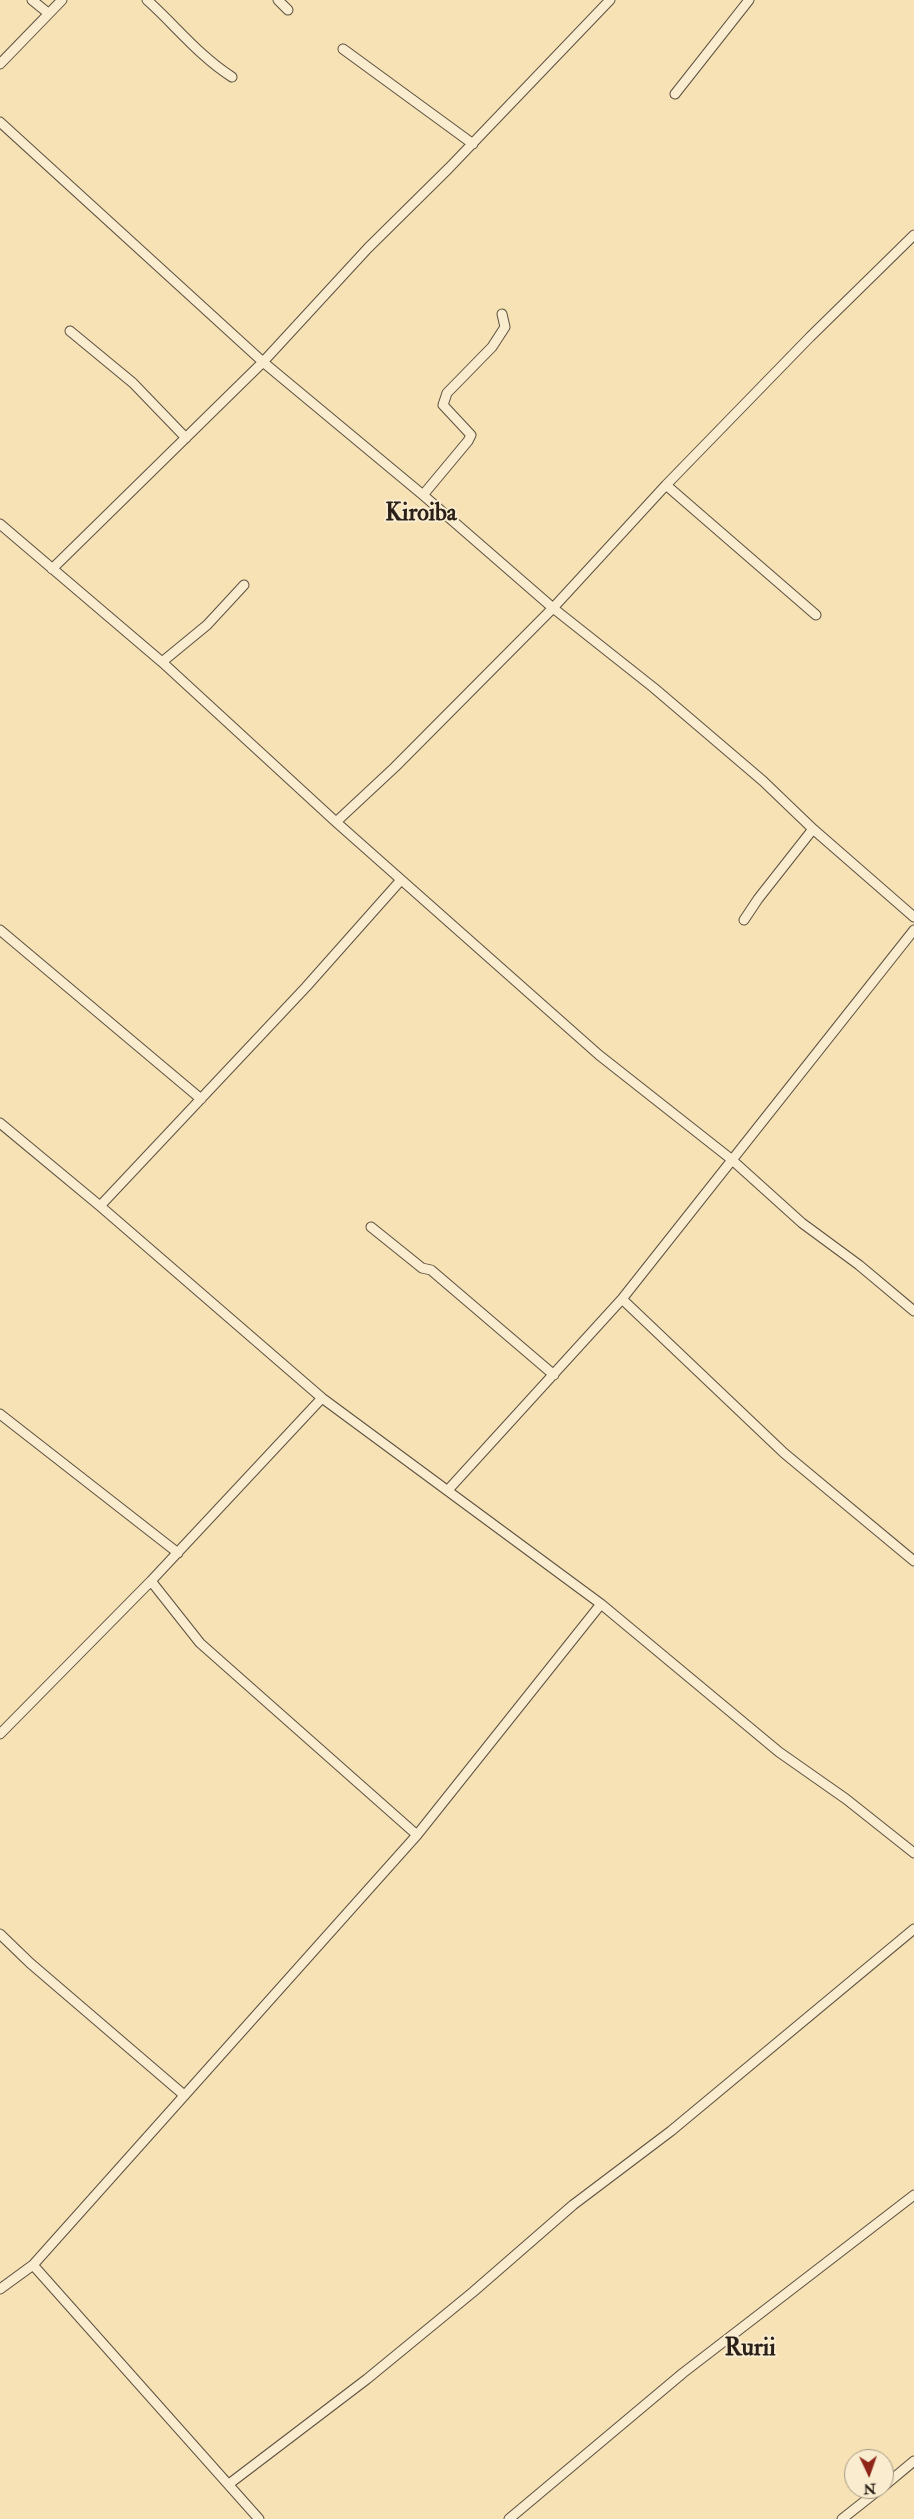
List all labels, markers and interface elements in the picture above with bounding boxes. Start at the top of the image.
district label: Kiroiba [385,501,457,529]
district label: Rurii [724,2336,776,2364]
north arrow [844,2449,894,2499]
text: N [863,2480,876,2497]

